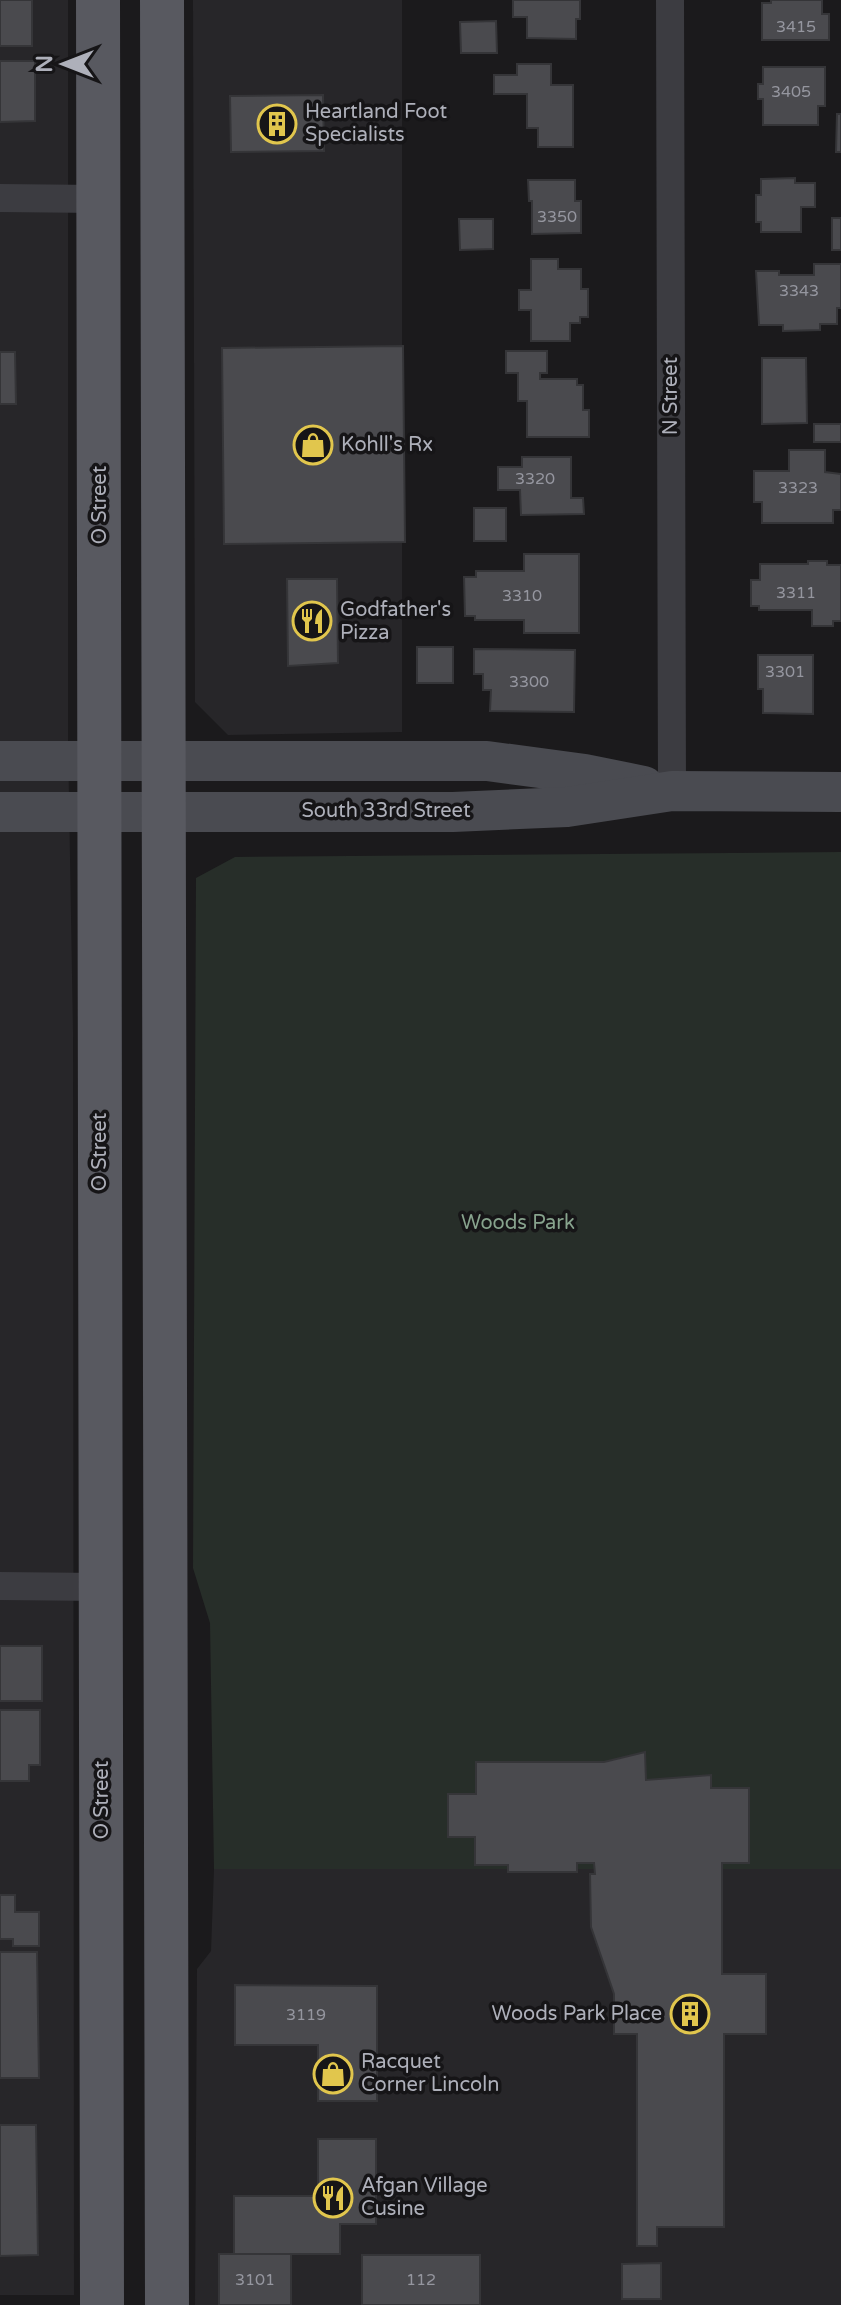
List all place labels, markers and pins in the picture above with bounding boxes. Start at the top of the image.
place label: Heartland Foot Specialists [305,100,447,147]
building icon: Heartland Foot Specialists [256,103,298,145]
shop icon: Kohll's Rx [292,424,334,466]
place label: Kohll's Rx [341,433,433,457]
place label: Godfather's Pizza [340,598,451,645]
restaurant icon: Godfather's Pizza [291,600,333,642]
building icon: Woods Park Place [669,1993,711,2035]
place label: Woods Park Place [492,2002,662,2026]
place label: Racquet Corner Lincoln [361,2050,499,2097]
shop icon: Racquet Corner Lincoln [312,2053,354,2095]
place label: Afgan Village Cusine [361,2174,488,2221]
restaurant icon: Afgan Village Cusine [312,2177,354,2219]

